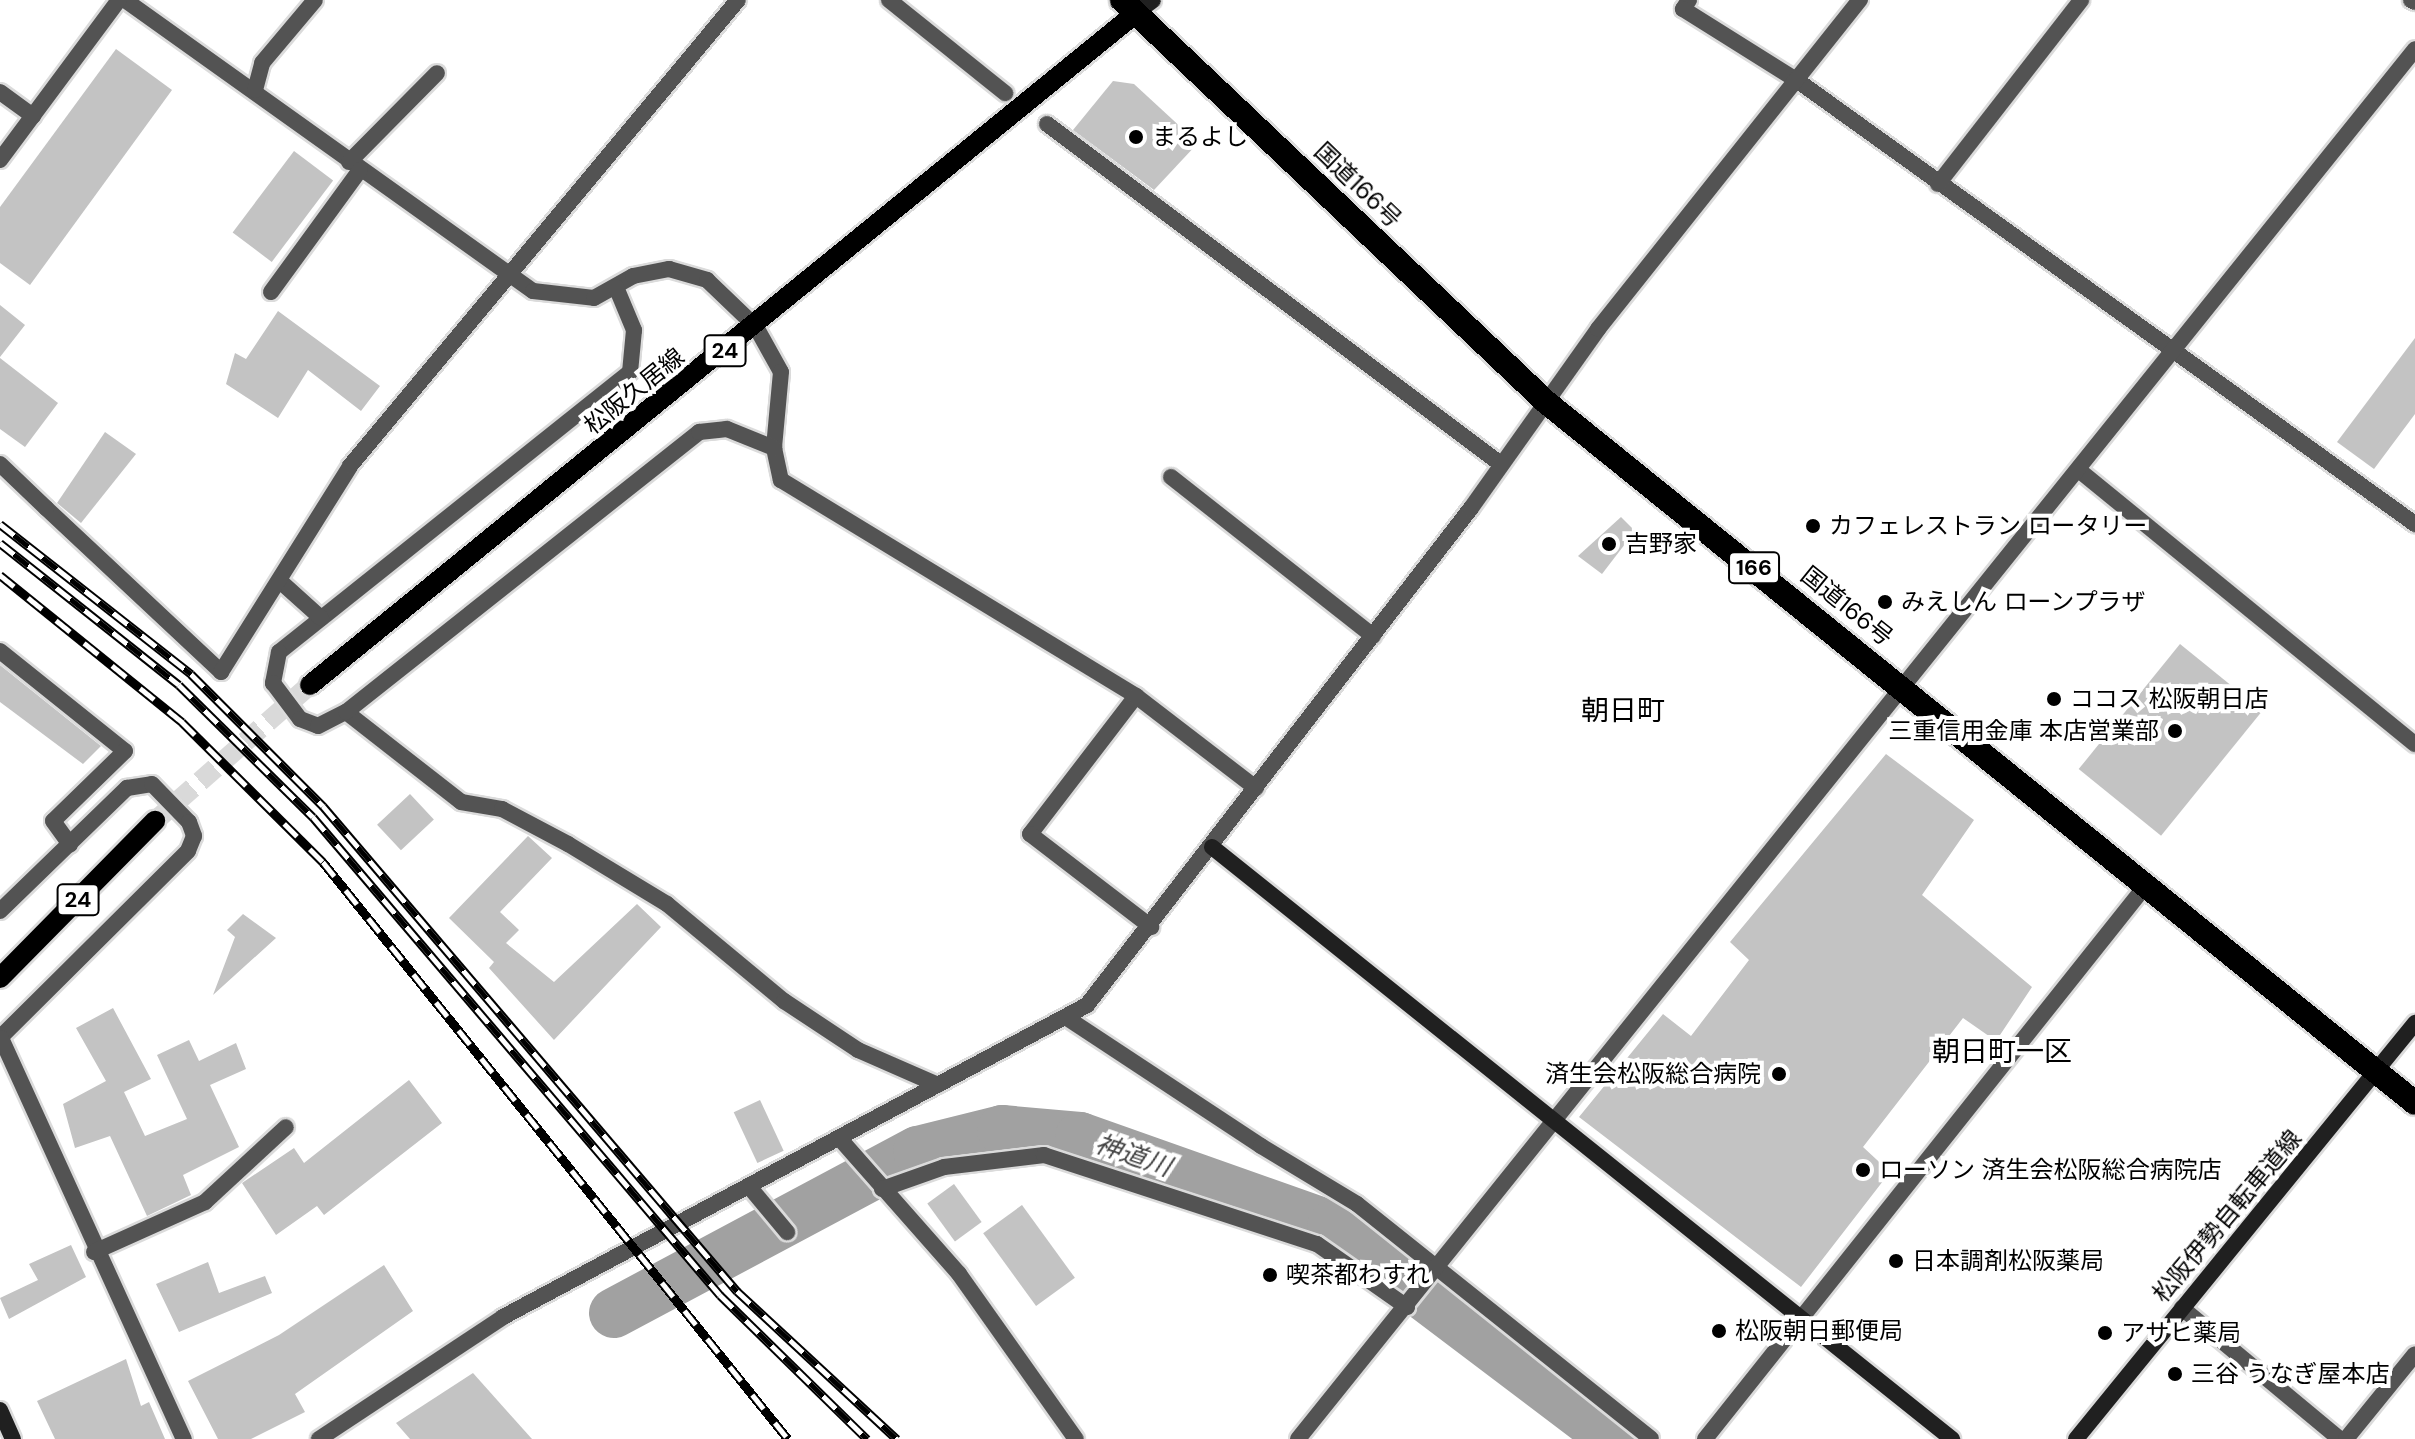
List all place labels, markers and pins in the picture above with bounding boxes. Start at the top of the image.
place label: まるよし [1152,123,1248,151]
marker: まるよし [1127,128,1145,146]
place label: カフェレストラン ロータリー [1829,512,2147,540]
marker: カフェレストラン ロータリー [1804,517,1822,535]
place label: 吉野家 [1625,530,1697,558]
marker: 吉野家 [1600,535,1618,553]
place label: みえしん ローンプラザ [1901,588,2147,616]
marker: みえしん ローンプラザ [1876,593,1894,611]
place label: ココス 松阪朝日店 [2070,685,2268,713]
marker: ココス 松阪朝日店 [2045,690,2063,708]
place label: 三重信用金庫 本店営業部 [1889,717,2159,745]
marker: 三重信用金庫 本店営業部 [2166,722,2184,740]
place label: 済生会松阪総合病院 [1545,1060,1761,1088]
marker: 済生会松阪総合病院 [1768,1063,1790,1085]
place label: ローソン 済生会松阪総合病院店 [1879,1156,2221,1184]
marker: ローソン 済生会松阪総合病院店 [1854,1161,1872,1179]
place label: 日本調剤松阪薬局 [1912,1247,2104,1275]
marker: 日本調剤松阪薬局 [1887,1252,1905,1270]
place label: 喫茶都わすれ [1286,1261,1430,1289]
marker: 喫茶都わすれ [1261,1266,1279,1284]
place label: 松阪朝日郵便局 [1735,1317,1903,1345]
place label: アサヒ薬局 [2121,1319,2241,1347]
marker: 松阪朝日郵便局 [1710,1322,1728,1340]
marker: アサヒ薬局 [2096,1324,2114,1342]
place label: 三谷 うなぎ屋本店 [2191,1360,2389,1388]
marker: 三谷 うなぎ屋本店 [2166,1365,2184,1383]

